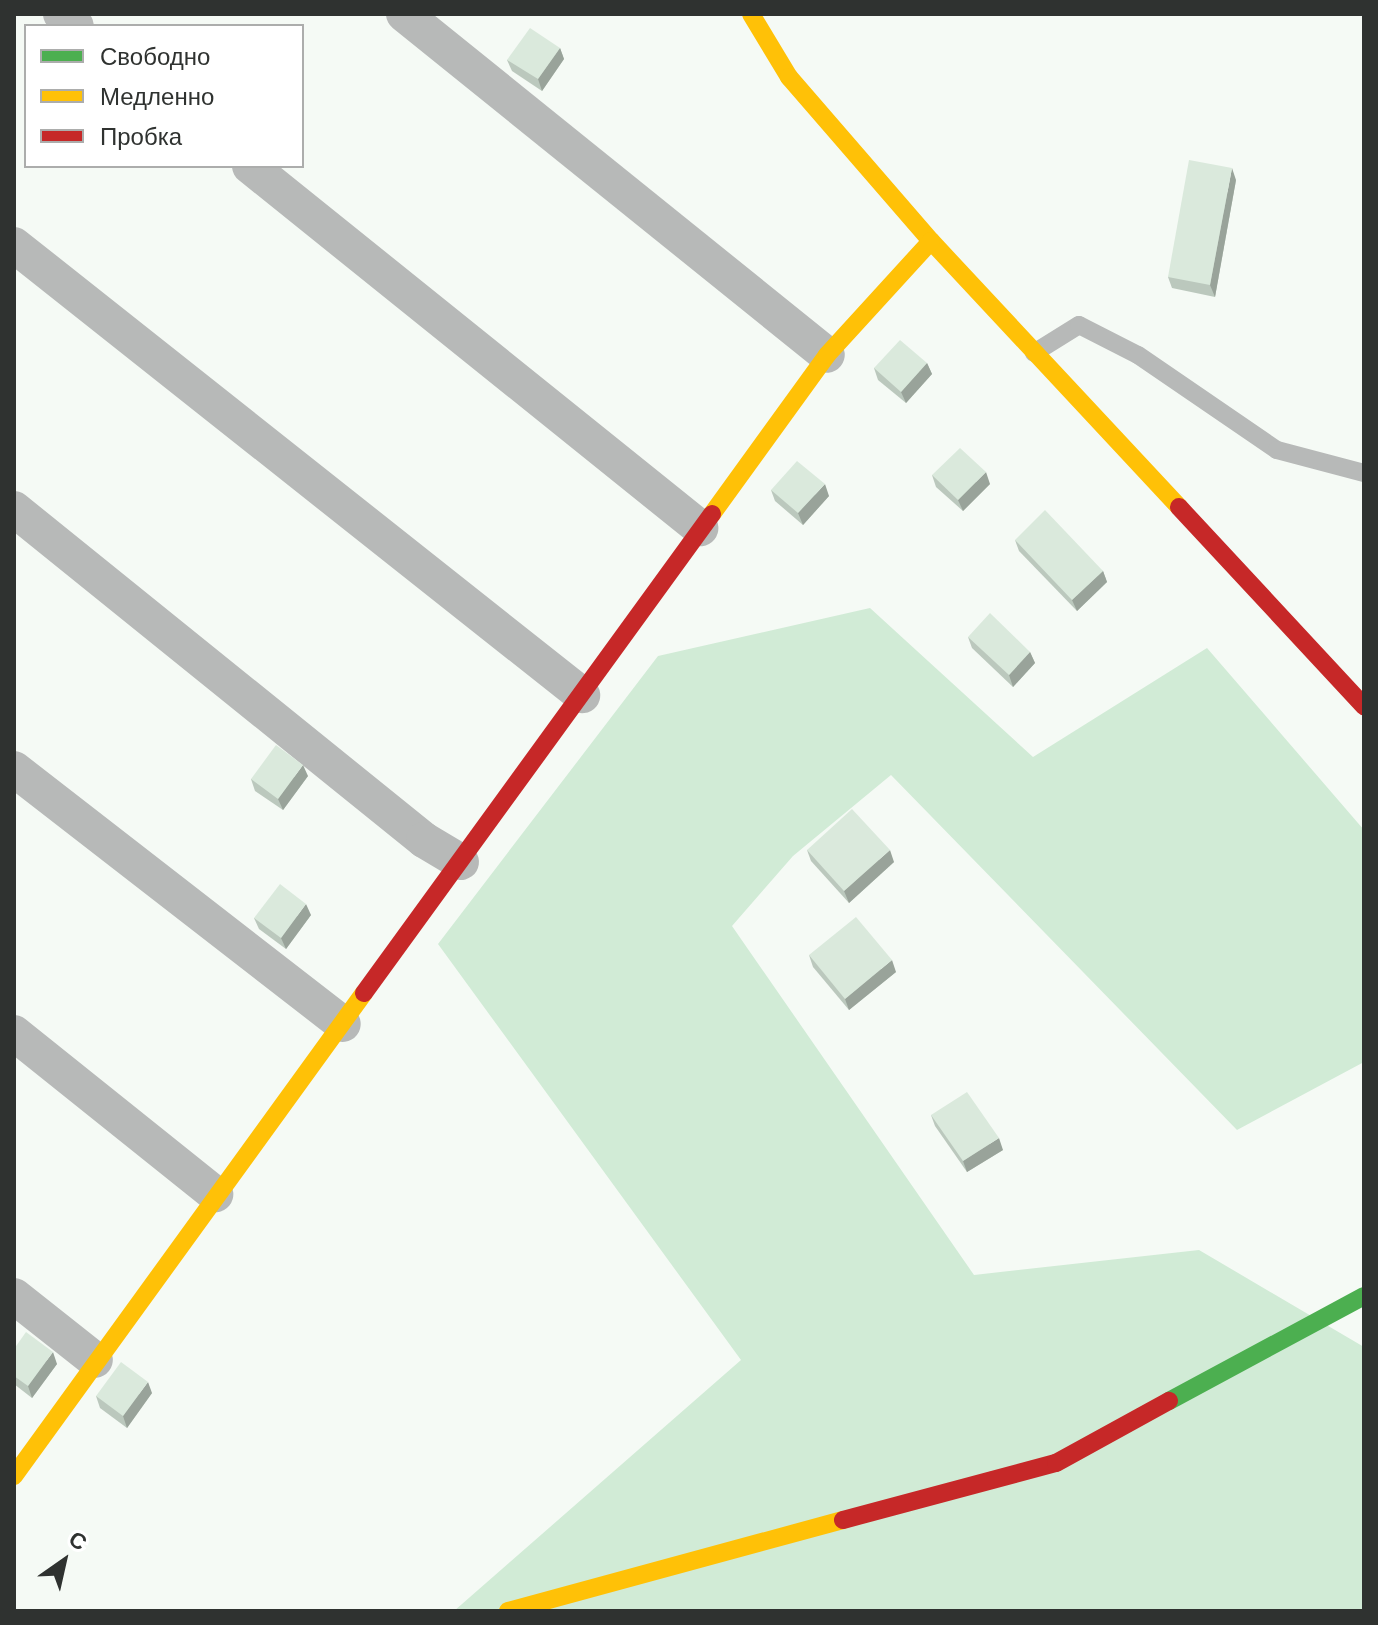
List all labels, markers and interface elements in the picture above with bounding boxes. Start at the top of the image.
legend [24,24,304,168]
text: Свободно [100,41,210,72]
text: Медленно [100,81,214,112]
text: Пробка [100,121,182,152]
north arrow [24,1521,104,1601]
text: С [63,1524,92,1557]

